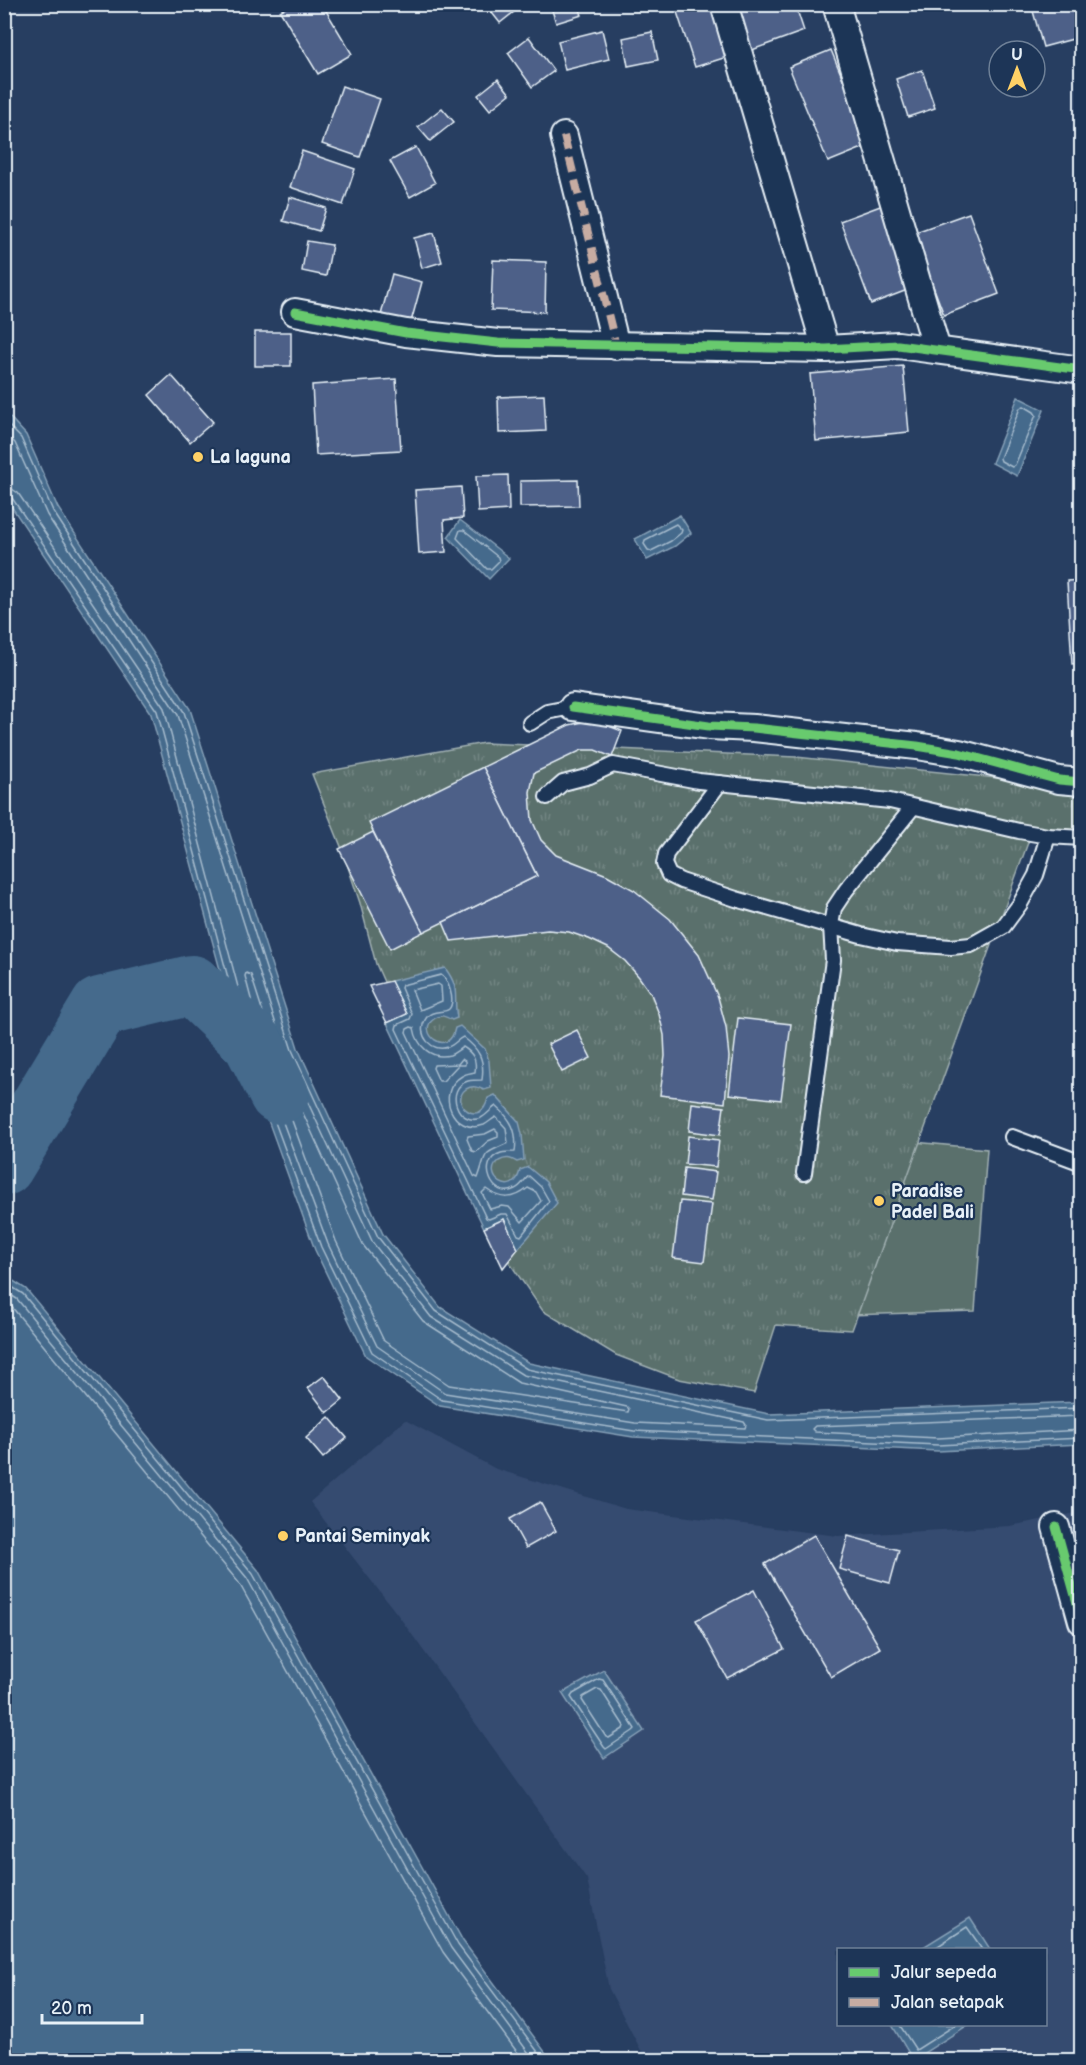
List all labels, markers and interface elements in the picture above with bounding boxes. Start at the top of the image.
north arrow [987,39,1047,99]
text: U [1011,46,1023,65]
place label: La laguna [210,447,291,468]
marker: La laguna [191,450,205,464]
place label: Paradise Padel Bali [891,1181,974,1223]
marker: Paradise Padel Bali [872,1194,886,1208]
place label: Pantai Seminyak [295,1526,431,1547]
marker: Pantai Seminyak [276,1529,290,1543]
legend [837,1948,1047,2026]
text: Jalur sepeda [891,1962,997,1983]
scale bar [42,1987,142,2025]
text: Jalan setapak [891,1992,1004,2013]
text: 20 m [51,1998,92,2019]

